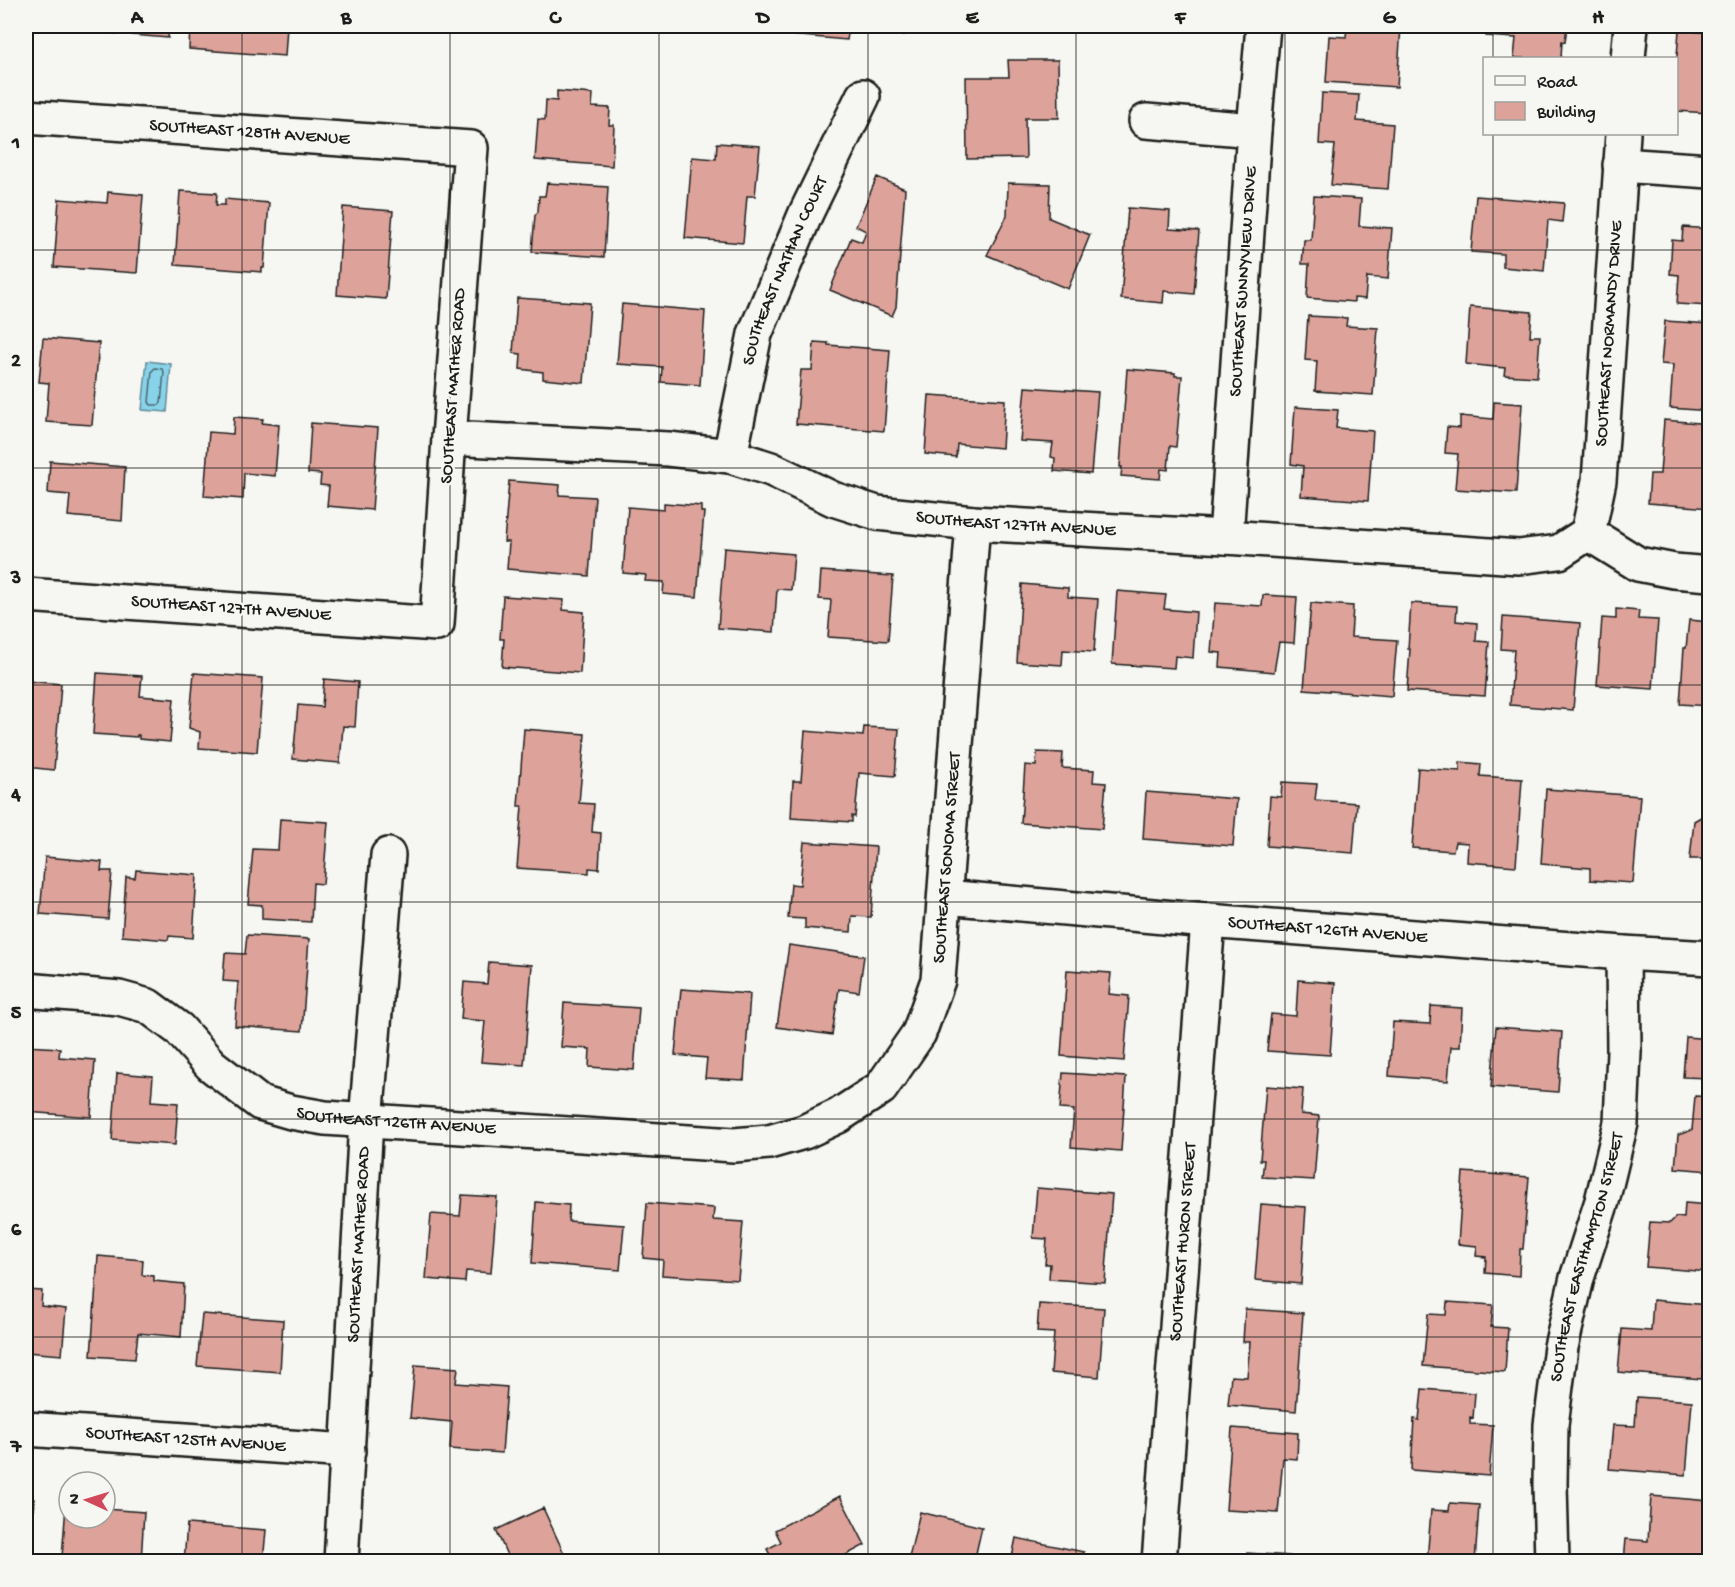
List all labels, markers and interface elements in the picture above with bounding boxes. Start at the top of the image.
text: A [130,8,145,31]
text: B [340,8,352,31]
text: C [549,8,563,31]
text: D [754,8,770,31]
text: E [966,8,980,31]
text: F [1174,8,1187,31]
text: G [1383,8,1397,31]
text: H [1592,8,1604,31]
legend [1483,57,1678,135]
text: Road [1537,73,1578,94]
text: Building [1536,103,1596,124]
street label: SOUTHEAST 128TH AVENUE [149,115,351,150]
text: 1 [11,133,20,156]
street label: SOUTHEAST SUNNYVIEW DRIVE [1225,165,1262,397]
street label: SOUTHEAST NATHAN COURT [738,172,833,367]
street label: SOUTHEAST NORMANDY DRIVE [1591,219,1628,447]
street label: SOUTHEAST MATHER ROAD [437,287,471,484]
text: 2 [11,351,21,374]
street label: SOUTHEAST 127TH AVENUE [915,507,1117,541]
text: 3 [10,568,21,591]
street label: SOUTHEAST 127TH AVENUE [130,592,332,627]
street label: SOUTHEAST SONOMA STREET [929,751,966,964]
text: 4 [10,785,21,808]
street label: SOUTHEAST 126TH AVENUE [1227,912,1429,948]
text: 5 [11,1003,22,1026]
street label: SOUTHEAST 126TH AVENUE [295,1103,497,1140]
street label: SOUTHEAST EASTHAMPTON STREET [1546,1130,1629,1383]
street label: SOUTHEAST HURON STREET [1165,1141,1202,1342]
street label: SOUTHEAST MATHER ROAD [343,1146,375,1343]
text: 6 [11,1220,22,1243]
street label: SOUTHEAST 125TH AVENUE [85,1423,287,1457]
text: 7 [10,1437,23,1460]
north arrow [57,1470,117,1530]
text: N [66,1493,85,1505]

